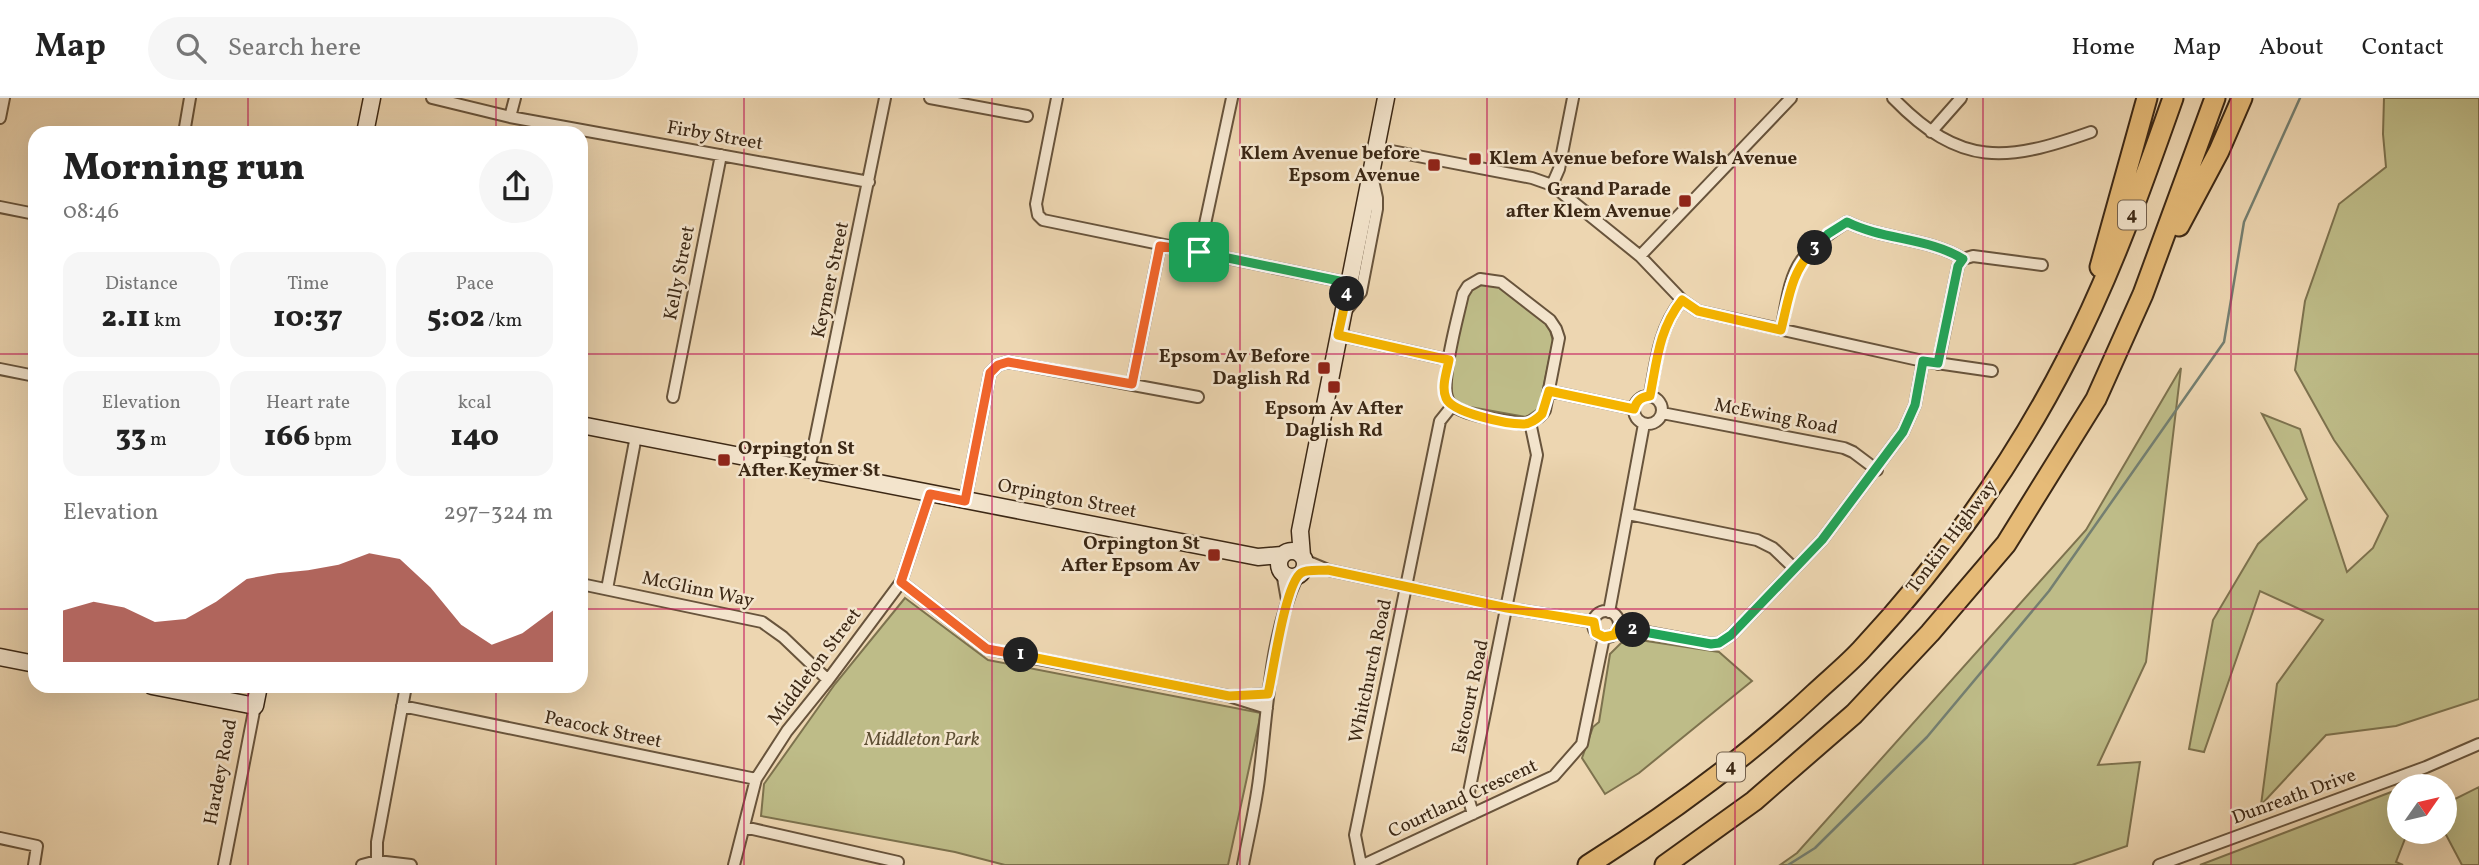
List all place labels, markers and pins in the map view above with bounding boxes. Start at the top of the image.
place label: Klem Avenue before Epsom Avenue [1240,141,1420,189]
place label: Klem Avenue before Walsh Avenue [1489,146,1797,172]
marker: Klem Avenue before Walsh Avenue [1467,151,1483,167]
marker: Klem Avenue before Epsom Avenue [1426,157,1442,173]
place label: Grand Parade after Klem Avenue [1506,177,1671,225]
marker: Grand Parade after Klem Avenue [1677,193,1693,209]
pin [1169,222,1229,282]
pin: 3 [1798,230,1832,266]
pin: 4 [1330,276,1364,312]
place label: Epsom Av Before Daglish Rd [1159,344,1310,392]
marker: Epsom Av Before Daglish Rd [1316,360,1332,376]
marker: Epsom Av After Daglish Rd [1326,379,1342,395]
place label: Epsom Av After Daglish Rd [1265,396,1403,444]
place label: Orpington St After Keymer St [738,436,880,484]
marker: Orpington St After Keymer St [716,452,732,468]
place label: Orpington St After Epsom Av [1061,531,1200,579]
marker: Orpington St After Epsom Av [1206,547,1222,563]
pin: 2 [1616,612,1650,648]
pin: 1 [1004,638,1038,672]

